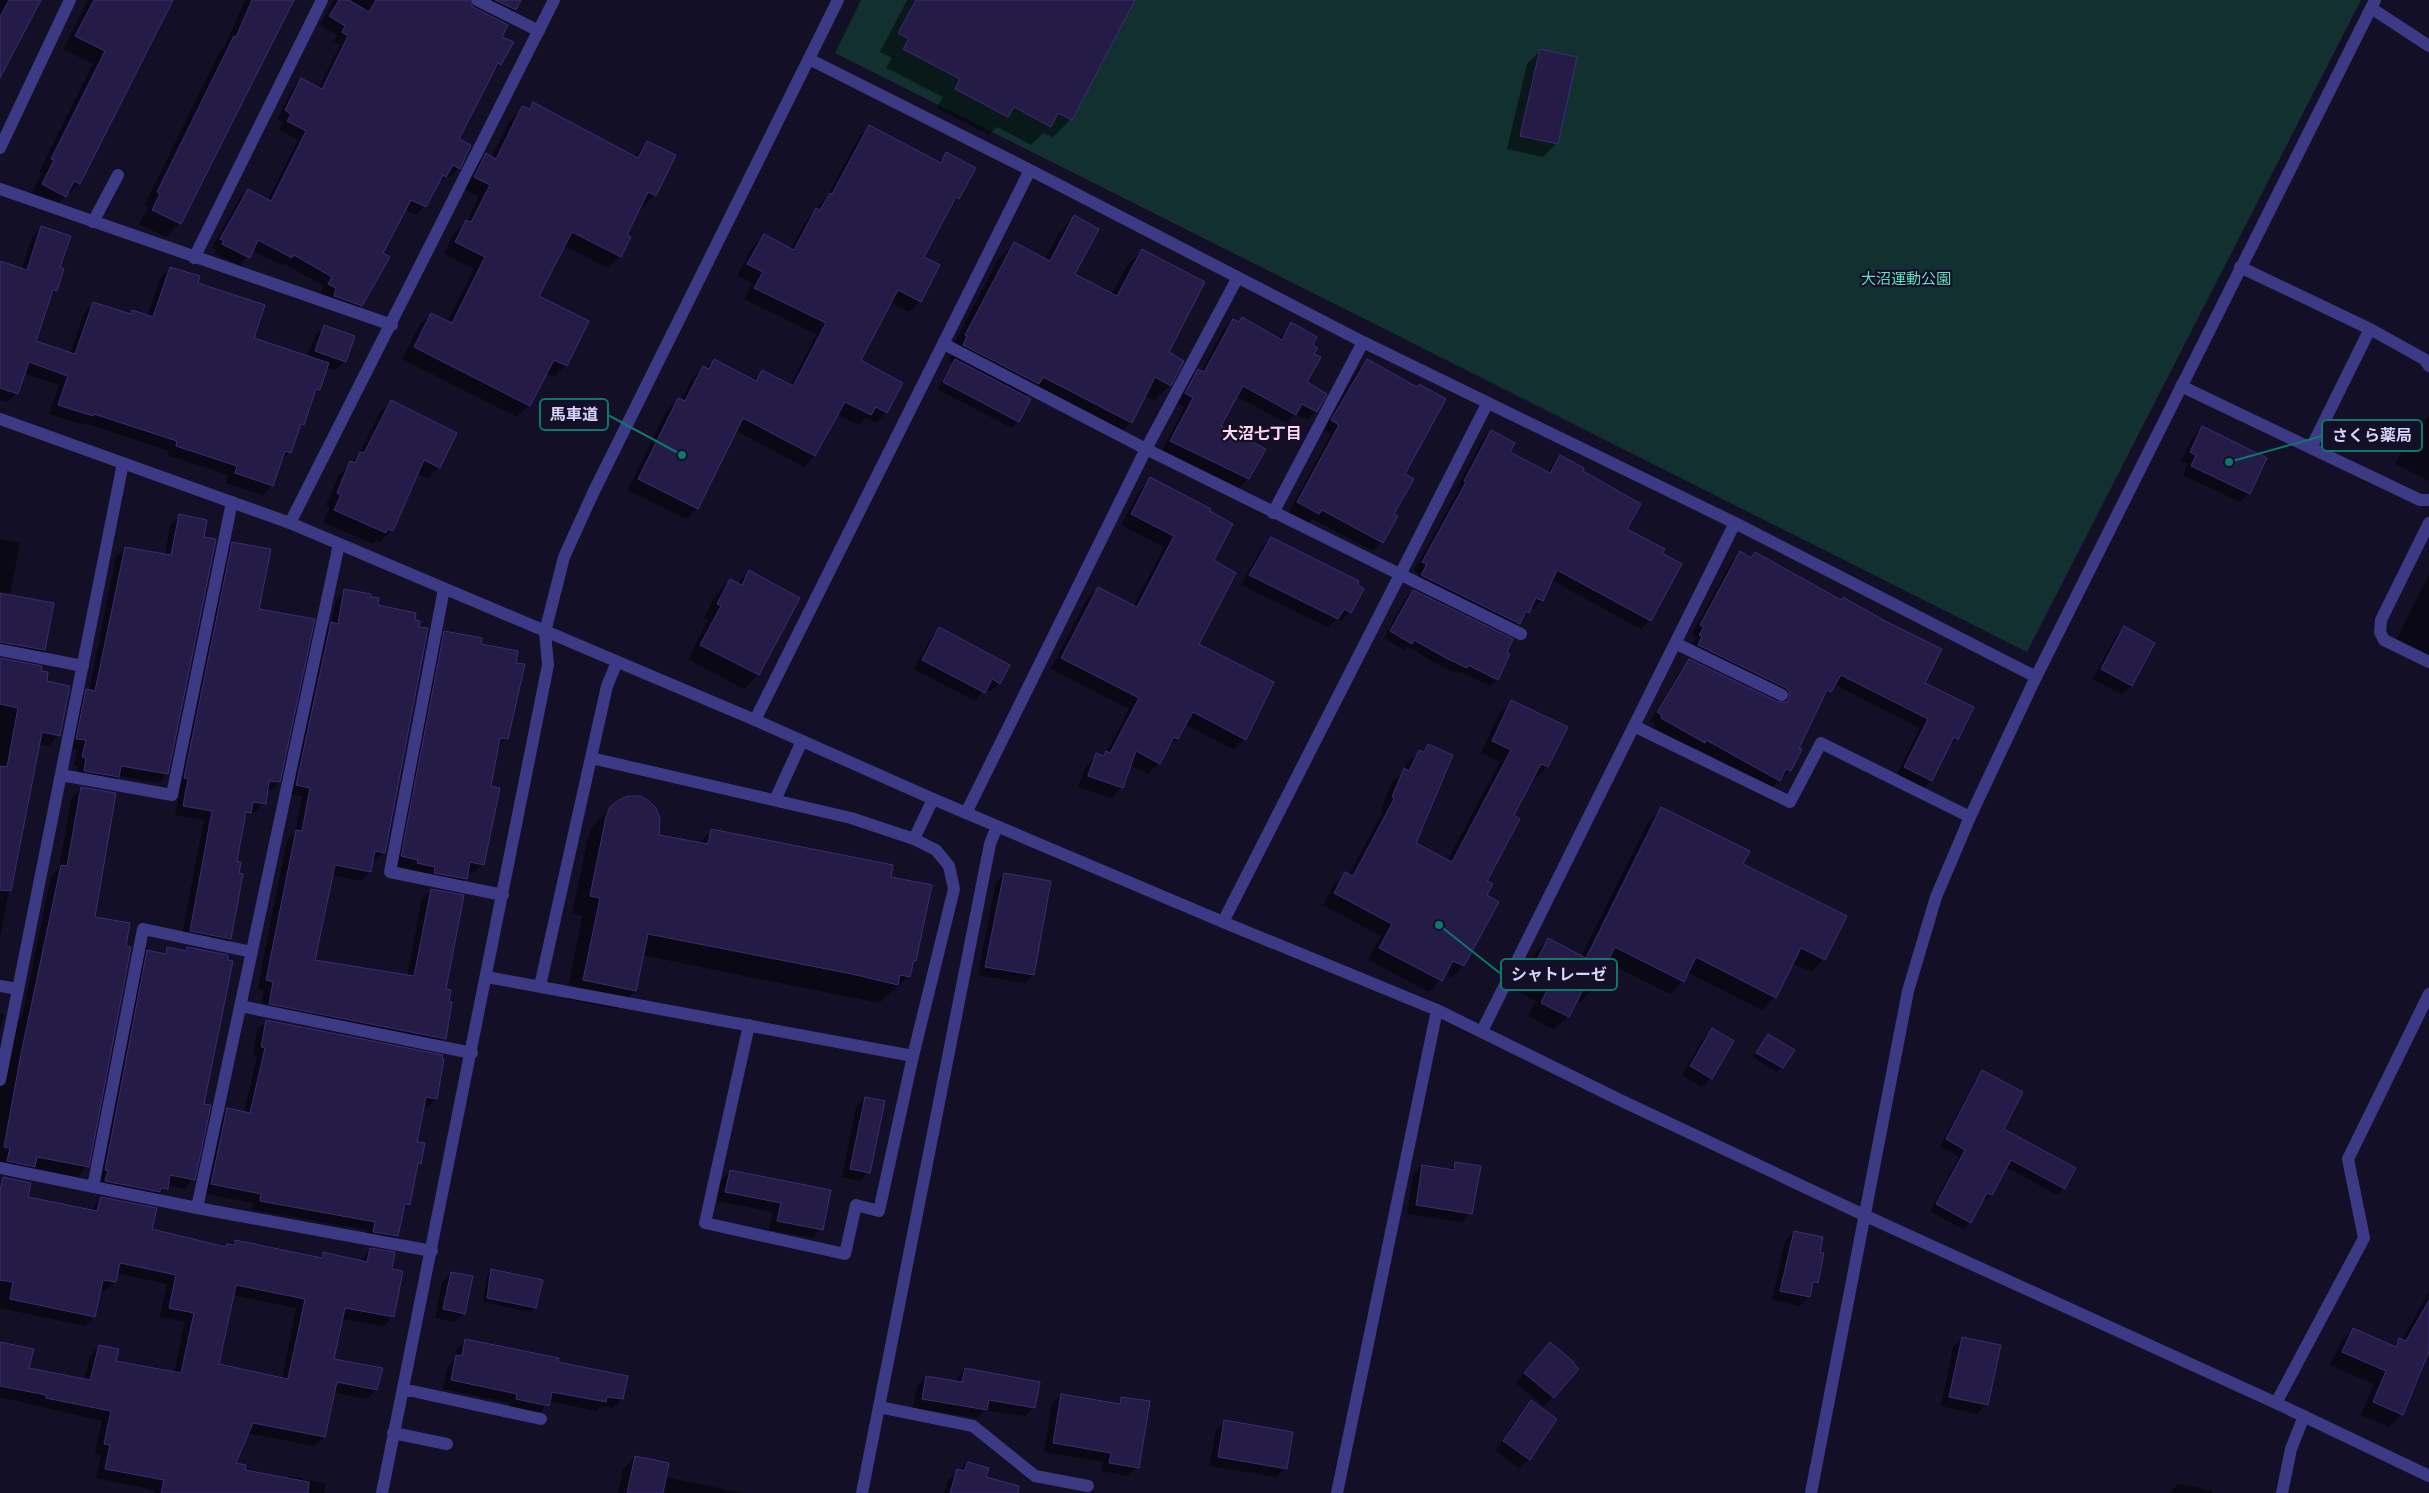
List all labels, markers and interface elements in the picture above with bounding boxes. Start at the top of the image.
park label: 大沼運動公園 [1861,269,1951,287]
callout: 馬車道 [540,399,608,430]
text: 馬車道 [550,404,598,424]
callout: さくら薬局 [2322,420,2422,451]
district label: 大沼七丁目 [1222,423,1302,443]
text: さくら薬局 [2332,425,2412,445]
callout: シャトレーゼ [1501,959,1617,990]
text: シャトレーゼ [1511,964,1607,984]

